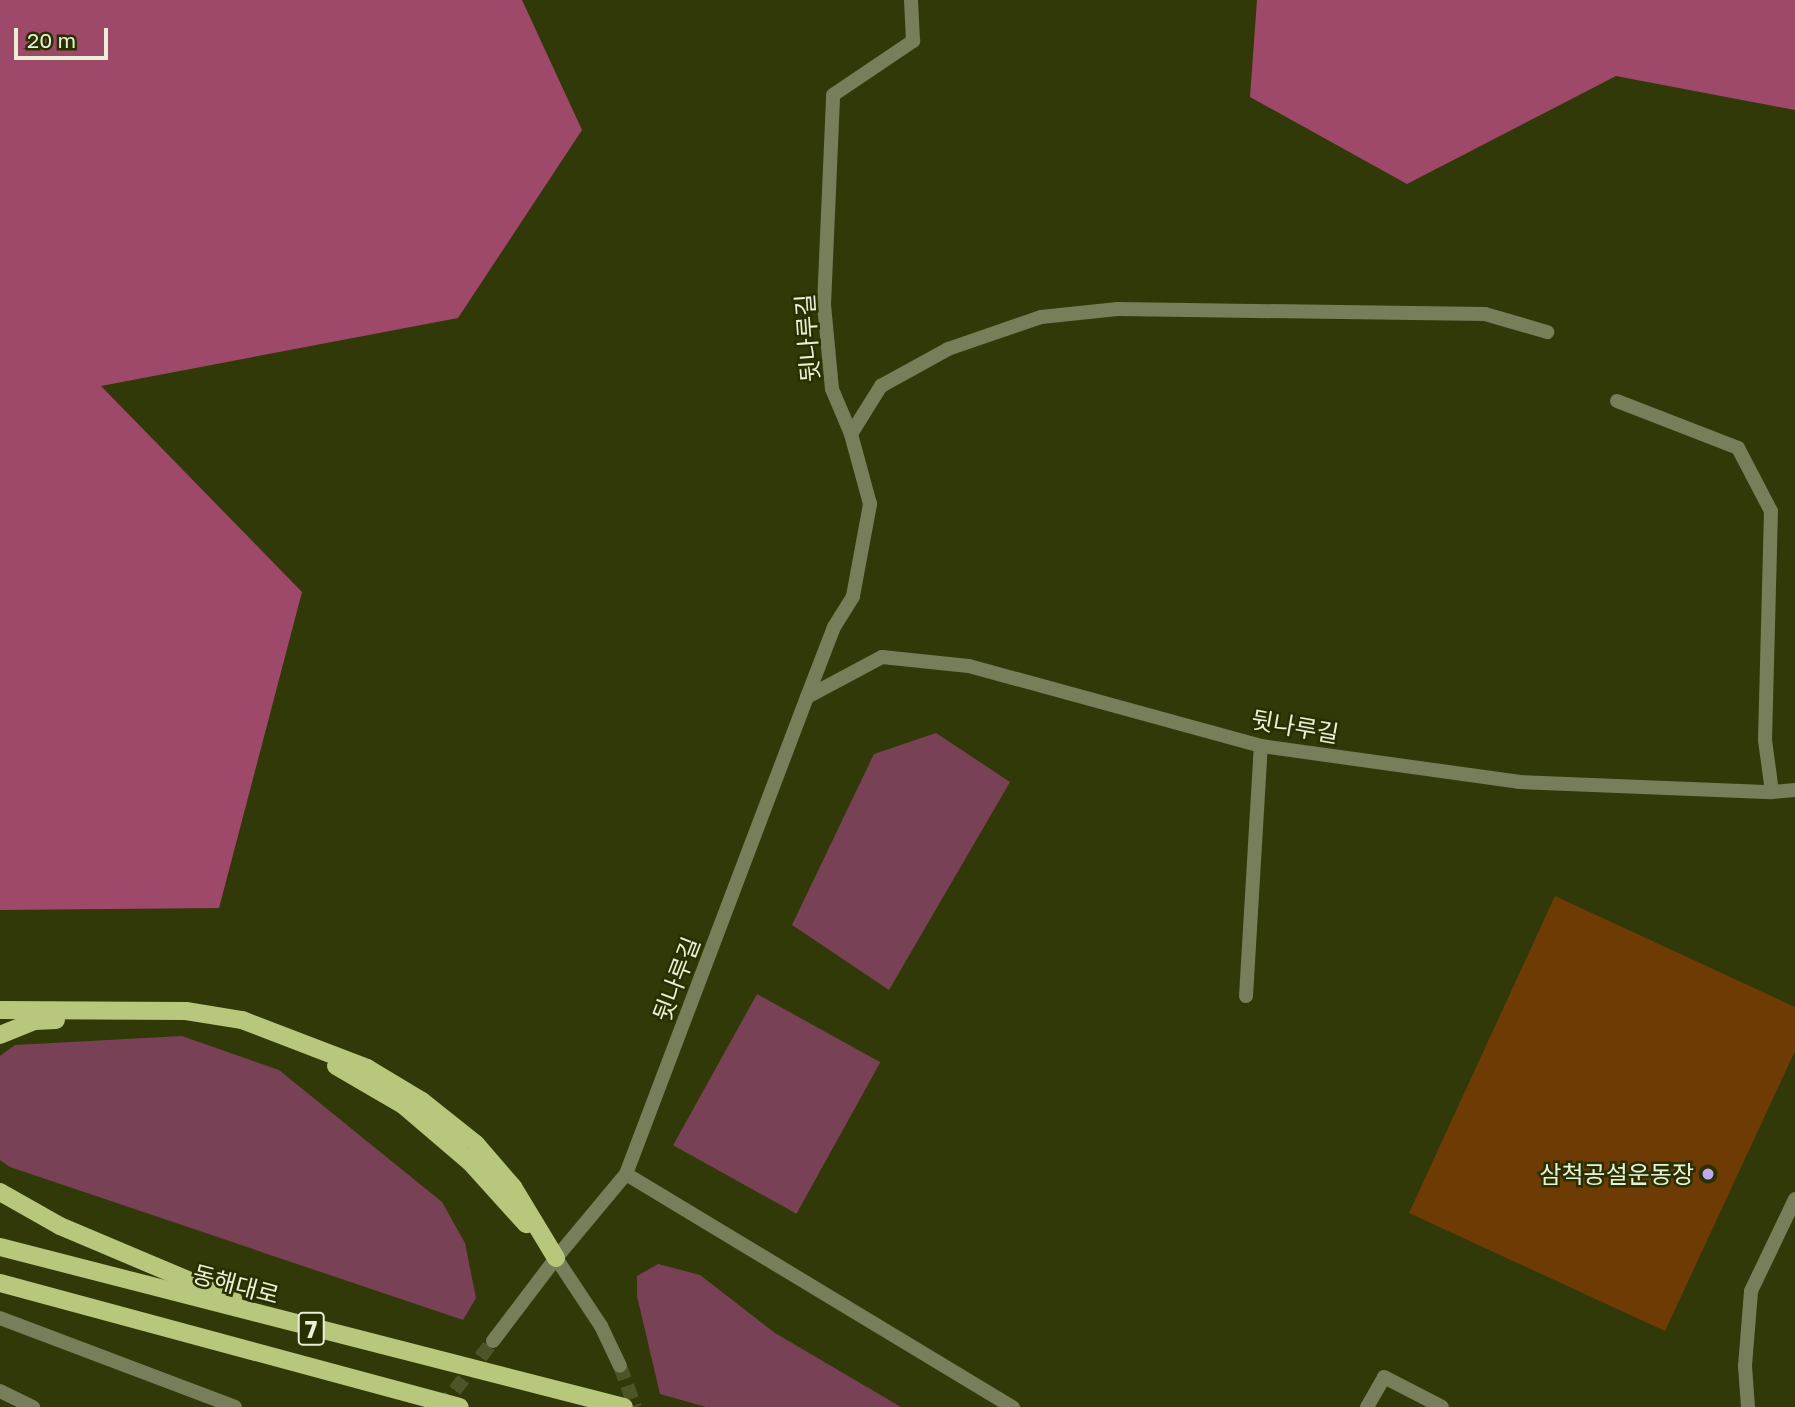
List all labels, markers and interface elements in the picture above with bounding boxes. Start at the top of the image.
scale bar [18,14,112,58]
text: 20 m [27,27,76,53]
street label: 뒷나루길 [790,293,824,383]
street label: 뒷나루길 [1249,704,1341,748]
street label: 뒷나루길 [647,933,705,1025]
place label: 삼척공설운동장 [1539,1160,1694,1188]
marker: 삼척공설운동장 [1700,1166,1716,1182]
street label: 동해대로 [190,1259,282,1309]
road number: 7 [297,1310,325,1348]

